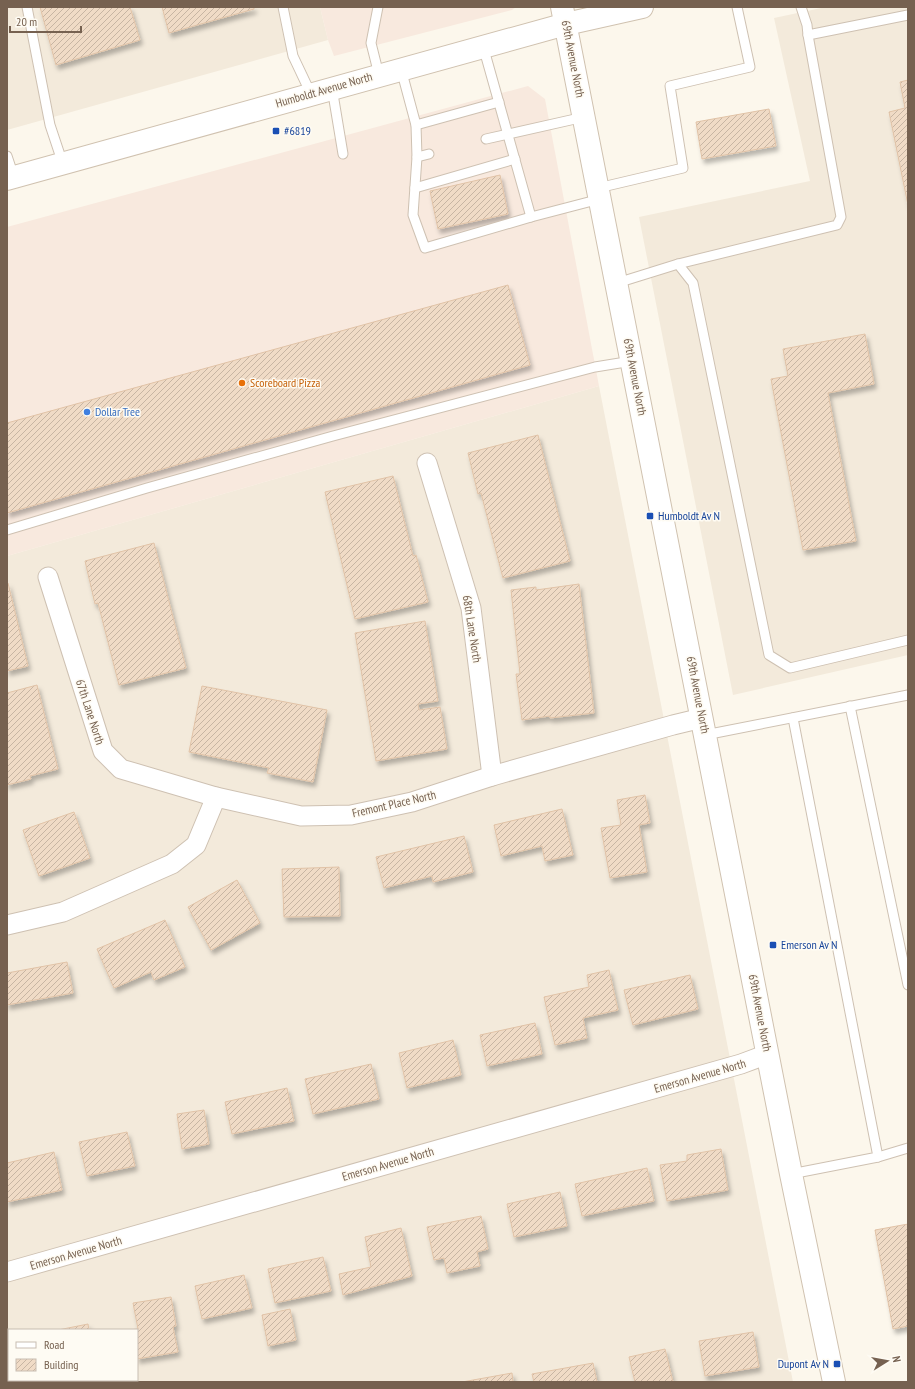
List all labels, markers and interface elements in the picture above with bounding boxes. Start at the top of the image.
scale bar [10,8,81,34]
text: 20 m [16,14,37,29]
street label: 69th Avenue North [559,19,588,99]
street label: Humboldt Avenue North [274,69,374,111]
place label: #6819 [284,123,311,138]
marker: #6819 [271,126,281,136]
street label: 69th Avenue North [621,337,650,417]
place label: Scoreboard Pizza [250,375,321,390]
marker: Scoreboard Pizza [237,378,247,388]
place label: Dollar Tree [95,404,140,419]
marker: Dollar Tree [82,407,92,417]
place label: Humboldt Av N [658,508,720,523]
marker: Humboldt Av N [645,511,655,521]
street label: 68th Lane North [460,594,485,664]
street label: 69th Avenue North [684,655,713,735]
street label: 67th Lane North [73,677,108,747]
street label: Fremont Place North [350,787,437,820]
place label: Emerson Av N [781,937,838,952]
marker: Emerson Av N [768,940,778,950]
street label: 69th Avenue North [746,973,775,1053]
street label: Emerson Avenue North [652,1055,747,1096]
street label: Emerson Avenue North [340,1143,435,1184]
street label: Emerson Avenue North [28,1232,123,1273]
legend [8,1329,138,1381]
text: Road [44,1337,64,1352]
north arrow [867,1341,907,1381]
text: N [889,1355,904,1363]
place label: Dupont Av N [778,1356,829,1371]
text: Building [44,1357,79,1372]
marker: Dupont Av N [832,1359,842,1369]

